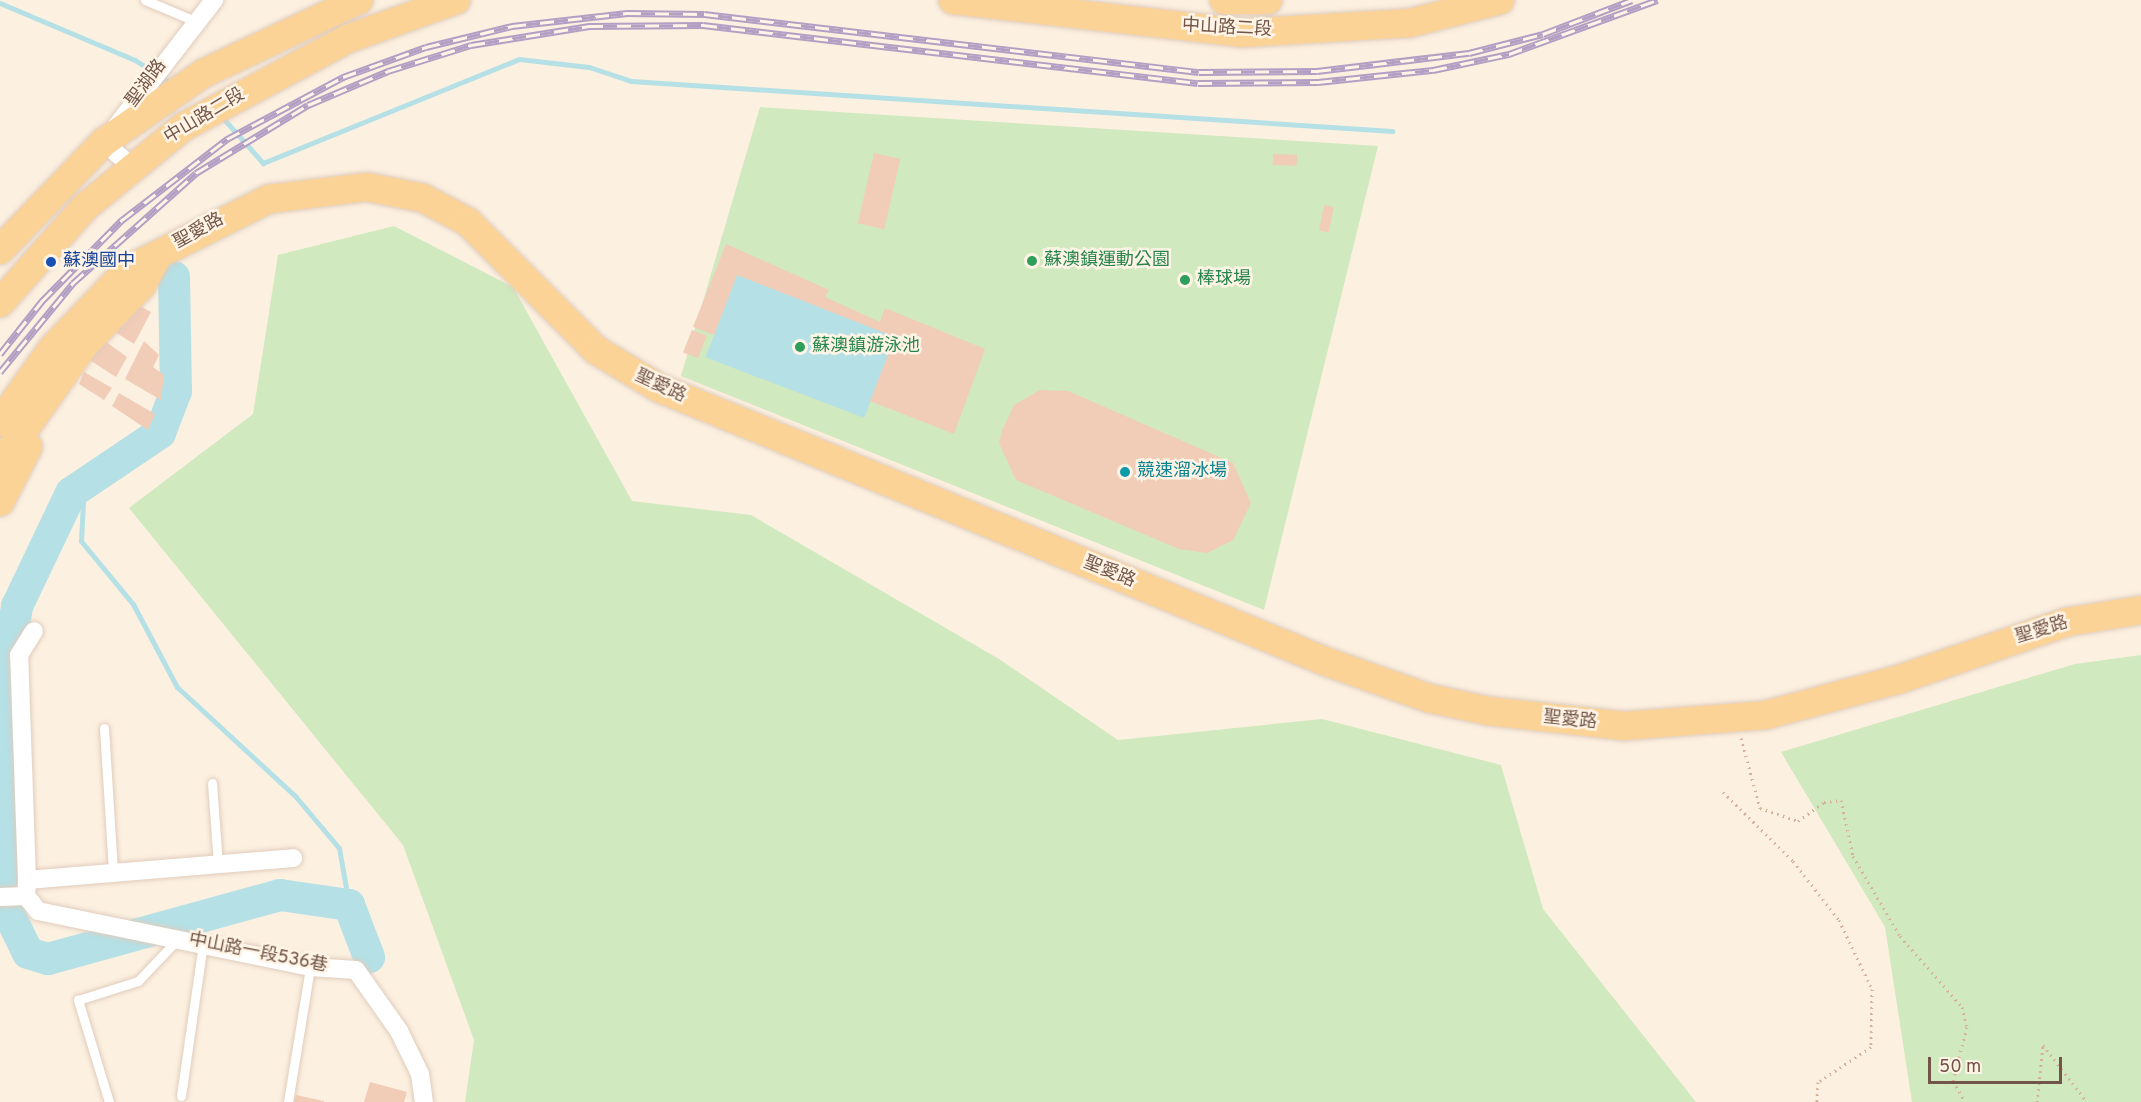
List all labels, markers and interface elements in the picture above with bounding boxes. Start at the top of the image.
street label: 中山路二段 [1181,16,1273,42]
street label: 聖湖路 [122,56,172,112]
street label: 中山路二段 [161,85,249,149]
street label: 聖愛路 [170,209,228,255]
place label: 蘇澳鎮運動公園 [1044,250,1170,272]
place label: 蘇澳國中 [63,251,135,273]
marker: 蘇澳鎮運動公園 [1025,254,1039,268]
marker: 蘇澳國中 [44,255,58,269]
place label: 棒球場 [1197,269,1251,291]
marker: 棒球場 [1178,273,1192,287]
place label: 蘇澳鎮游泳池 [812,336,920,358]
marker: 蘇澳鎮游泳池 [793,340,807,354]
street label: 聖愛路 [631,366,689,408]
place label: 競速溜冰場 [1137,461,1227,483]
marker: 競速溜冰場 [1118,465,1132,479]
street label: 聖愛路 [1080,553,1138,593]
street label: 聖愛路 [2013,613,2071,649]
street label: 聖愛路 [1542,707,1598,735]
street label: 中山路一段536巷 [187,930,329,978]
scale bar [1931,1045,2064,1083]
text: 50 m [1939,1056,1981,1079]

